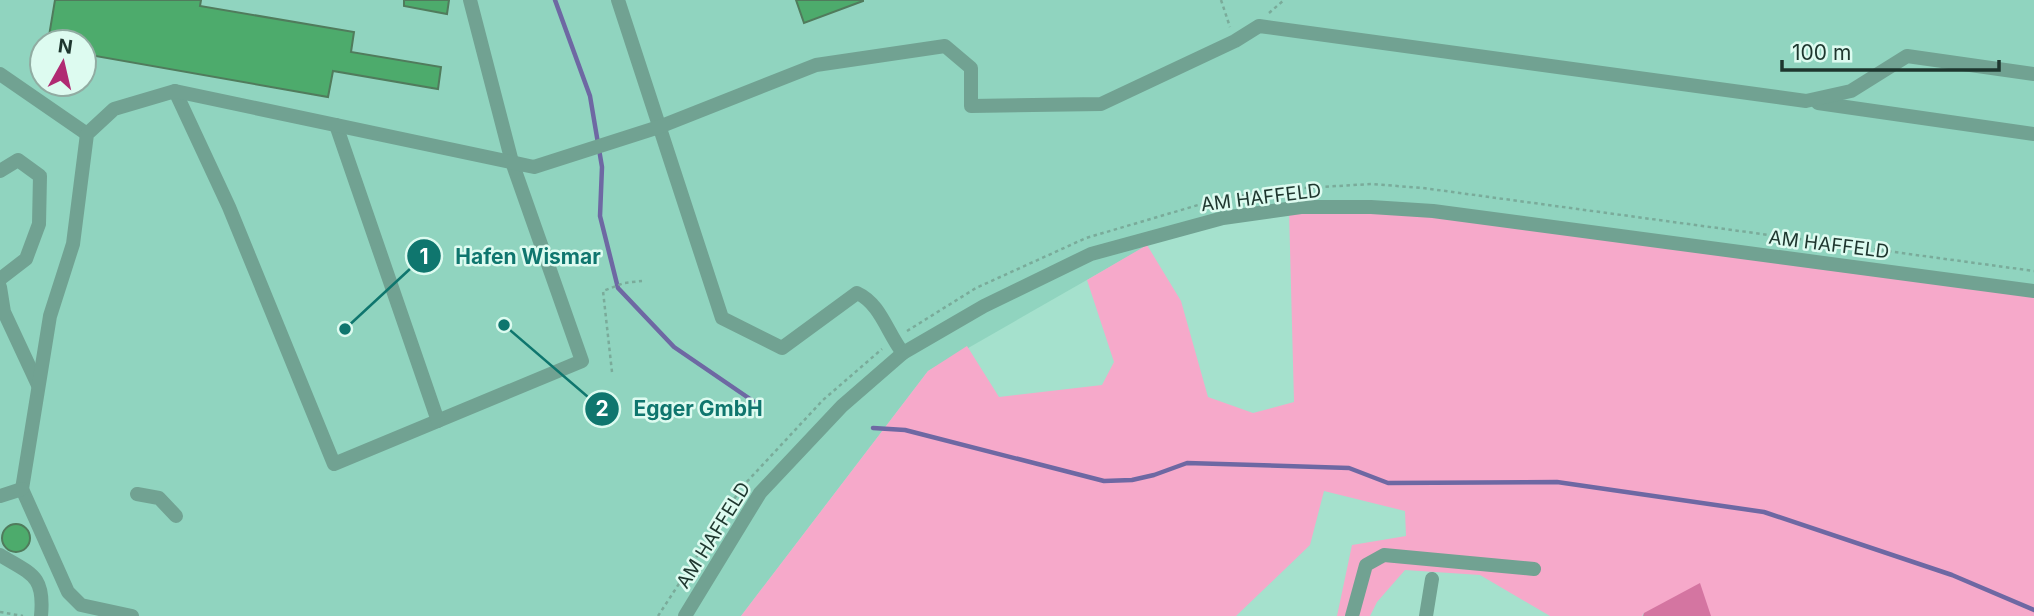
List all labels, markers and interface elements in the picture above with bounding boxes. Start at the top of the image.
north arrow [28,28,98,98]
scale bar [1782,28,1999,72]
text: N [57,34,74,59]
text: 100 m [1792,40,1851,65]
street label: AM HAFFELD [1200,179,1323,216]
street label: AM HAFFELD [1767,226,1890,263]
callout: Hafen Wismar [406,235,615,277]
text: 1 [419,244,429,269]
text: Hafen Wismar [455,244,601,269]
callout: Egger GmbH [584,388,776,430]
text: 2 [595,396,609,421]
text: Egger GmbH [633,396,763,421]
street label: AM HAFFELD [672,478,755,593]

